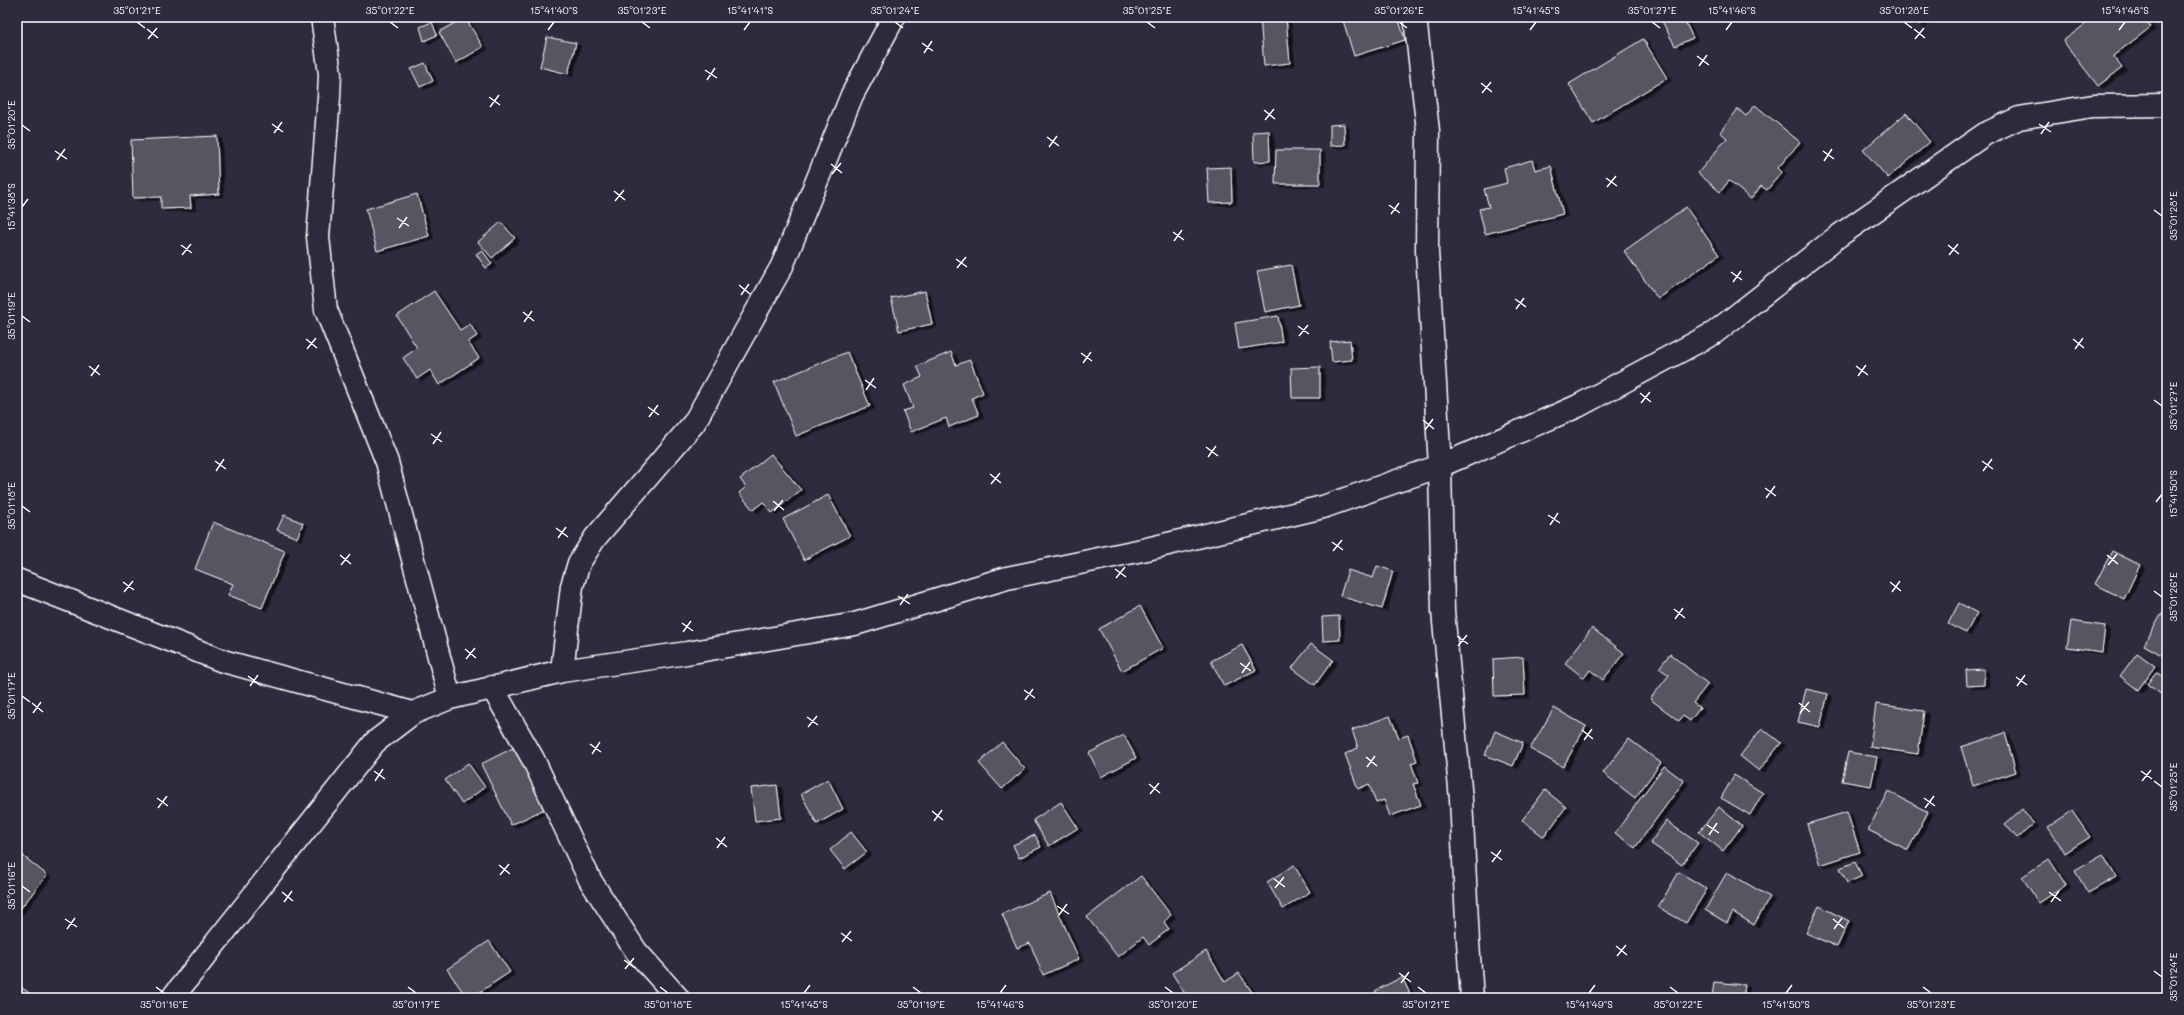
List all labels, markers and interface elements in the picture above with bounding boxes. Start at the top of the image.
text: 35°01'21"E [113,3,161,17]
text: 35°01'22"E [366,3,415,17]
text: 15°41'40"S [530,3,578,17]
text: 35°01'23"E [617,3,667,17]
text: 15°41'41"S [727,3,773,17]
text: 35°01'24"E [870,3,920,17]
text: 35°01'25"E [1122,3,1172,17]
text: 35°01'26"E [1374,3,1424,17]
text: 15°41'45"S [1512,3,1560,17]
text: 35°01'27"E [1628,3,1677,17]
text: 15°41'46"S [1708,3,1756,17]
text: 35°01'28"E [1879,3,1929,17]
text: 15°41'48"S [2101,3,2149,17]
text: 35°01'20"E [4,100,18,150]
text: 15°41'38"S [4,183,18,231]
text: 35°01'28"E [2166,191,2180,241]
text: 35°01'19"E [4,292,18,340]
text: 35°01'27"E [2166,381,2180,430]
text: 15°41'50"S [2166,470,2180,518]
text: 35°01'18"E [4,482,18,530]
text: 35°01'26"E [2166,572,2180,622]
text: 35°01'17"E [4,672,18,720]
text: 35°01'25"E [2166,762,2180,812]
text: 35°01'16"E [4,862,18,910]
text: 35°01'24"E [2166,952,2180,1002]
text: 35°01'16"E [140,997,188,1011]
text: 35°01'17"E [392,997,440,1011]
text: 35°01'18"E [644,997,692,1011]
text: 15°41'45"S [780,997,828,1011]
text: 35°01'19"E [897,997,945,1011]
text: 15°41'46"S [976,997,1024,1011]
text: 35°01'20"E [1148,997,1198,1011]
text: 35°01'21"E [1402,997,1450,1011]
text: 15°41'49"S [1565,997,1613,1011]
text: 35°01'22"E [1654,997,1703,1011]
text: 15°41'50"S [1762,997,1810,1011]
text: 35°01'23"E [1906,997,1956,1011]

